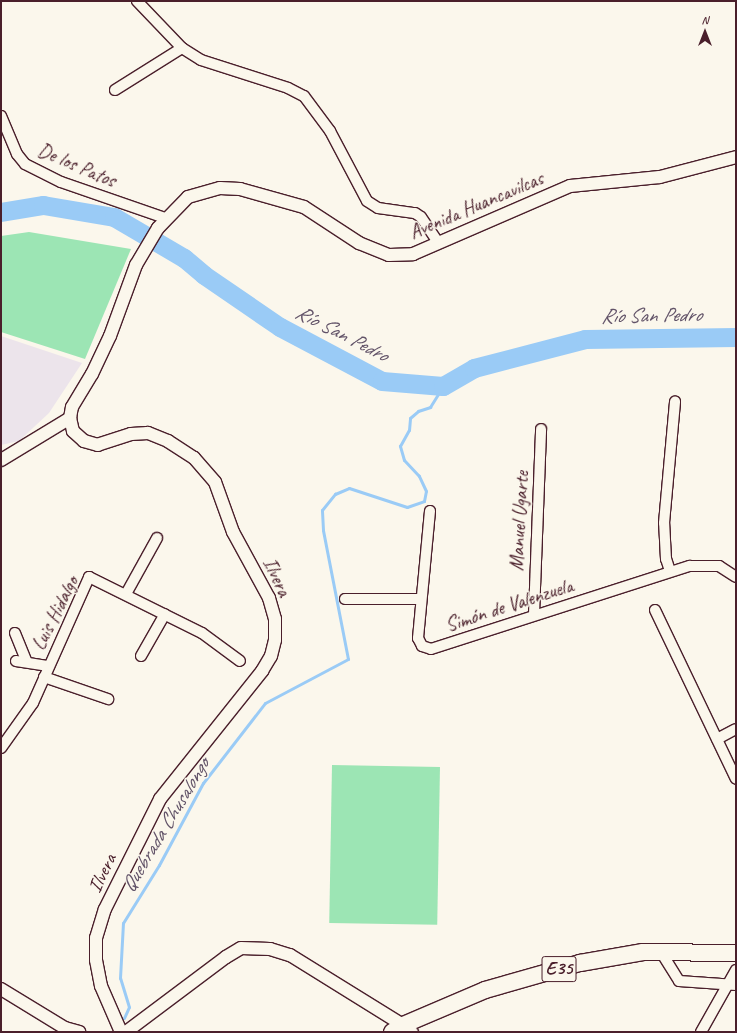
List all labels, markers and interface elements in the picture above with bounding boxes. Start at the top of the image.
north arrow [685,12,725,52]
text: N [702,13,708,27]
street label: De los Patos [34,138,120,192]
street label: Avenida Huancavilcas [405,166,547,244]
water label: Río San Pedro [291,299,393,367]
water label: Río San Pedro [600,302,702,328]
street label: Manuel Ugarte [504,470,534,572]
street label: Ilvera [257,554,297,600]
street label: Luis Hidalgo [26,572,84,654]
street label: Simón de Valenzuela [442,573,576,637]
water label: Quebrada Chusalongo [115,754,215,896]
street label: Ilvera [82,850,122,896]
road number: E35 [541,952,577,986]

